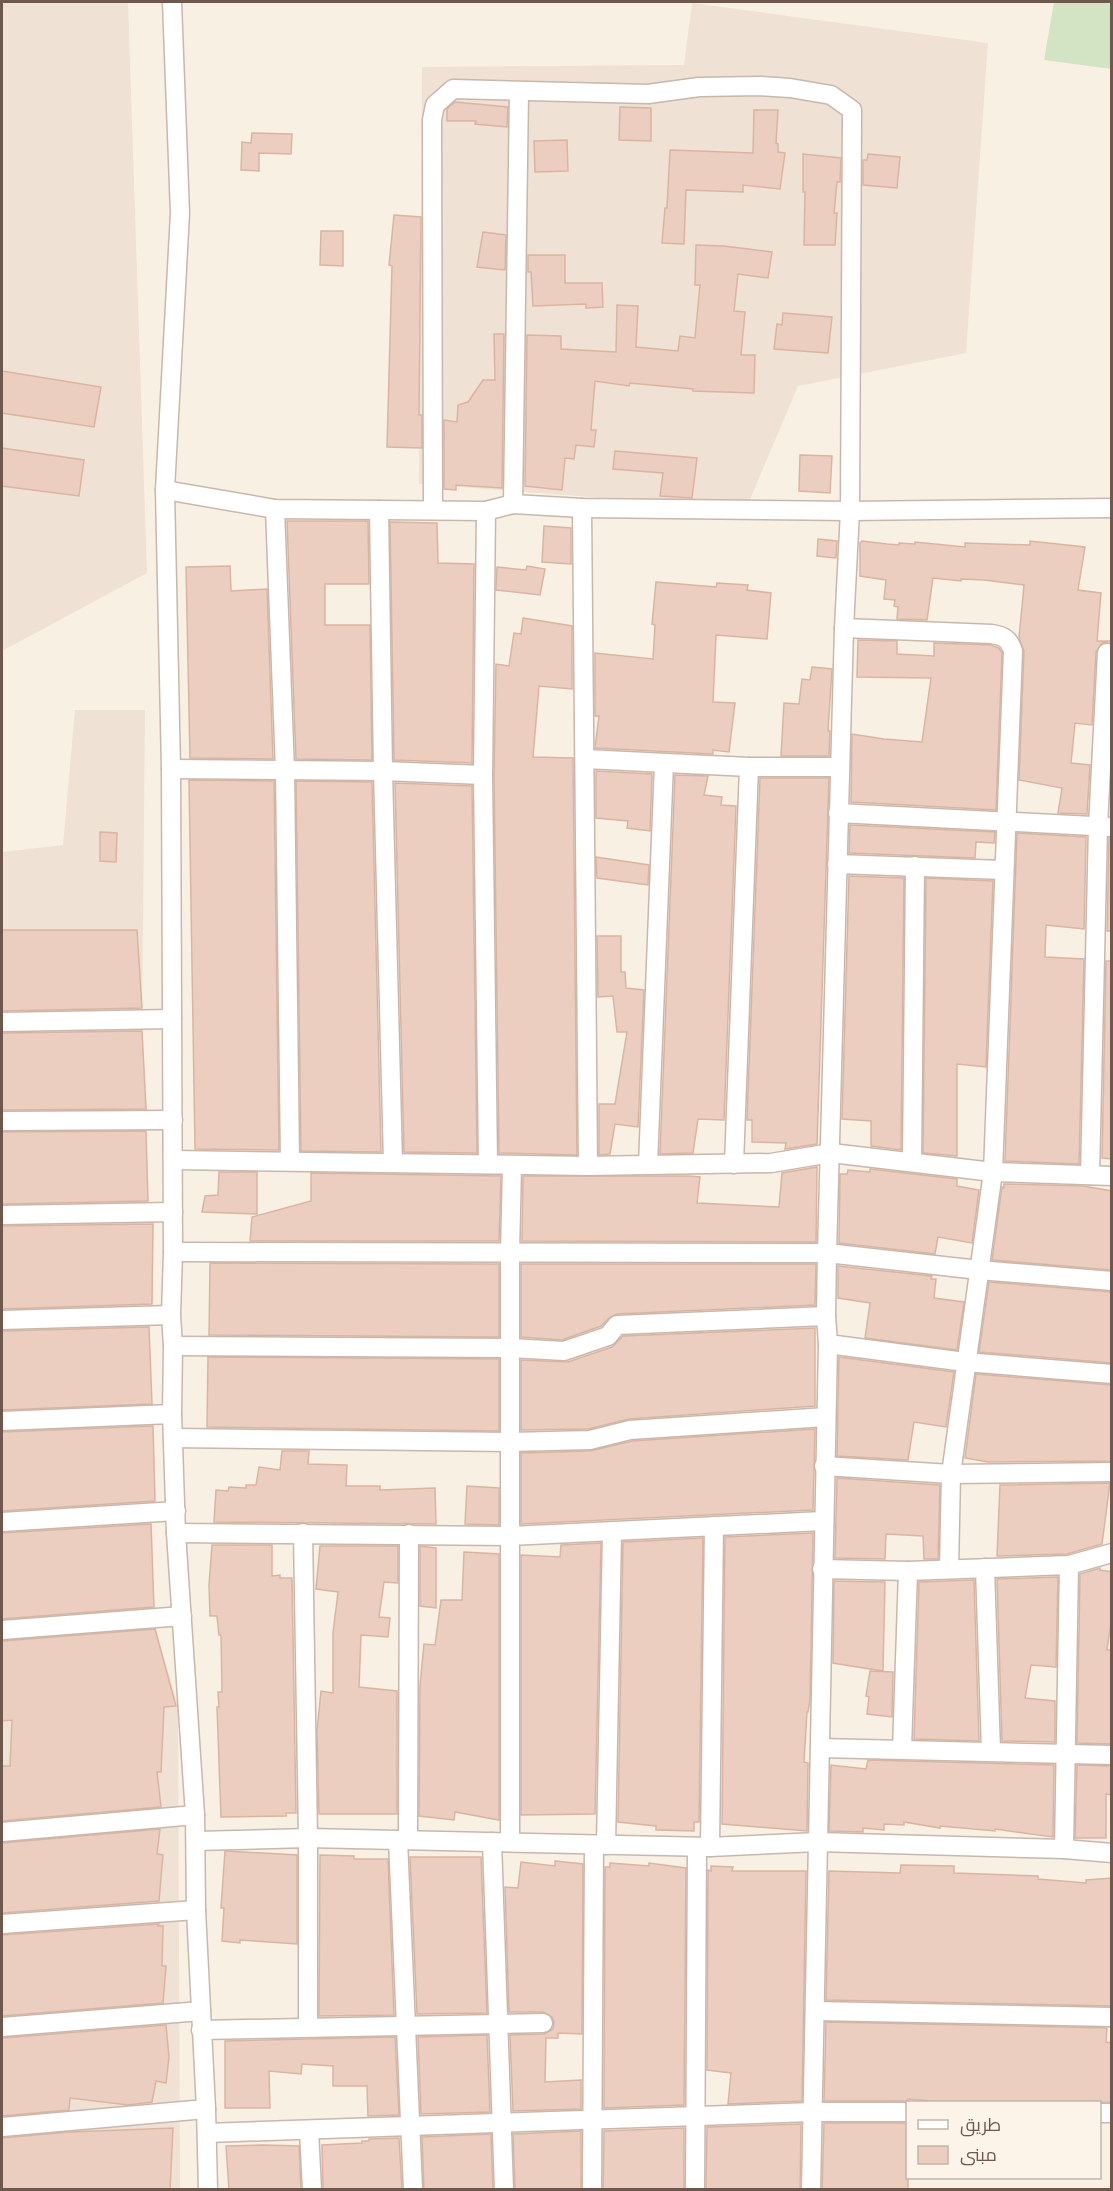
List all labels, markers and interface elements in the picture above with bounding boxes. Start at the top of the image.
legend [906,2101,1101,2179]
text: طريق [960,2114,1001,2137]
text: مبنى [960,2144,997,2166]

